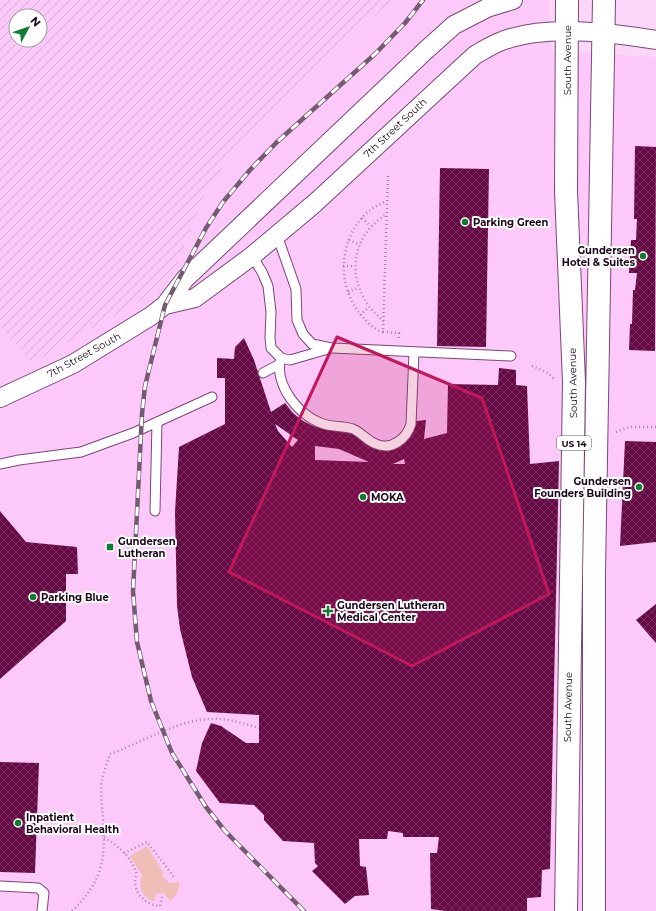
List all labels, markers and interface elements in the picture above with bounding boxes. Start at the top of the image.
north arrow [8,8,48,48]
text: N [27,14,44,29]
street label: South Avenue [561,25,574,95]
street label: 7th Street South [361,95,429,161]
place label: Parking Green [473,216,549,229]
marker: Parking Green [460,217,470,227]
place label: Gundersen Hotel & Suites [562,244,636,269]
marker: Gundersen Hotel & Suites [638,251,648,261]
street label: 7th Street South [45,329,123,381]
street label: South Avenue [566,348,580,418]
road number: US 14 [557,436,591,450]
place label: Gundersen Founders Building [534,475,631,500]
marker: Gundersen Founders Building [634,482,644,492]
place label: MOKA [371,491,404,504]
marker: MOKA [358,492,368,502]
place label: Gundersen Lutheran [118,535,176,560]
marker: Gundersen Lutheran [105,542,115,552]
place label: Parking Blue [41,591,109,604]
marker: Parking Blue [28,592,38,602]
place label: Gundersen Lutheran Medical Center [337,599,445,624]
marker: Gundersen Lutheran Medical Center [322,605,334,617]
street label: South Avenue [561,672,575,742]
place label: Inpatient Behavioral Health [26,811,119,836]
marker: Inpatient Behavioral Health [13,818,23,828]

